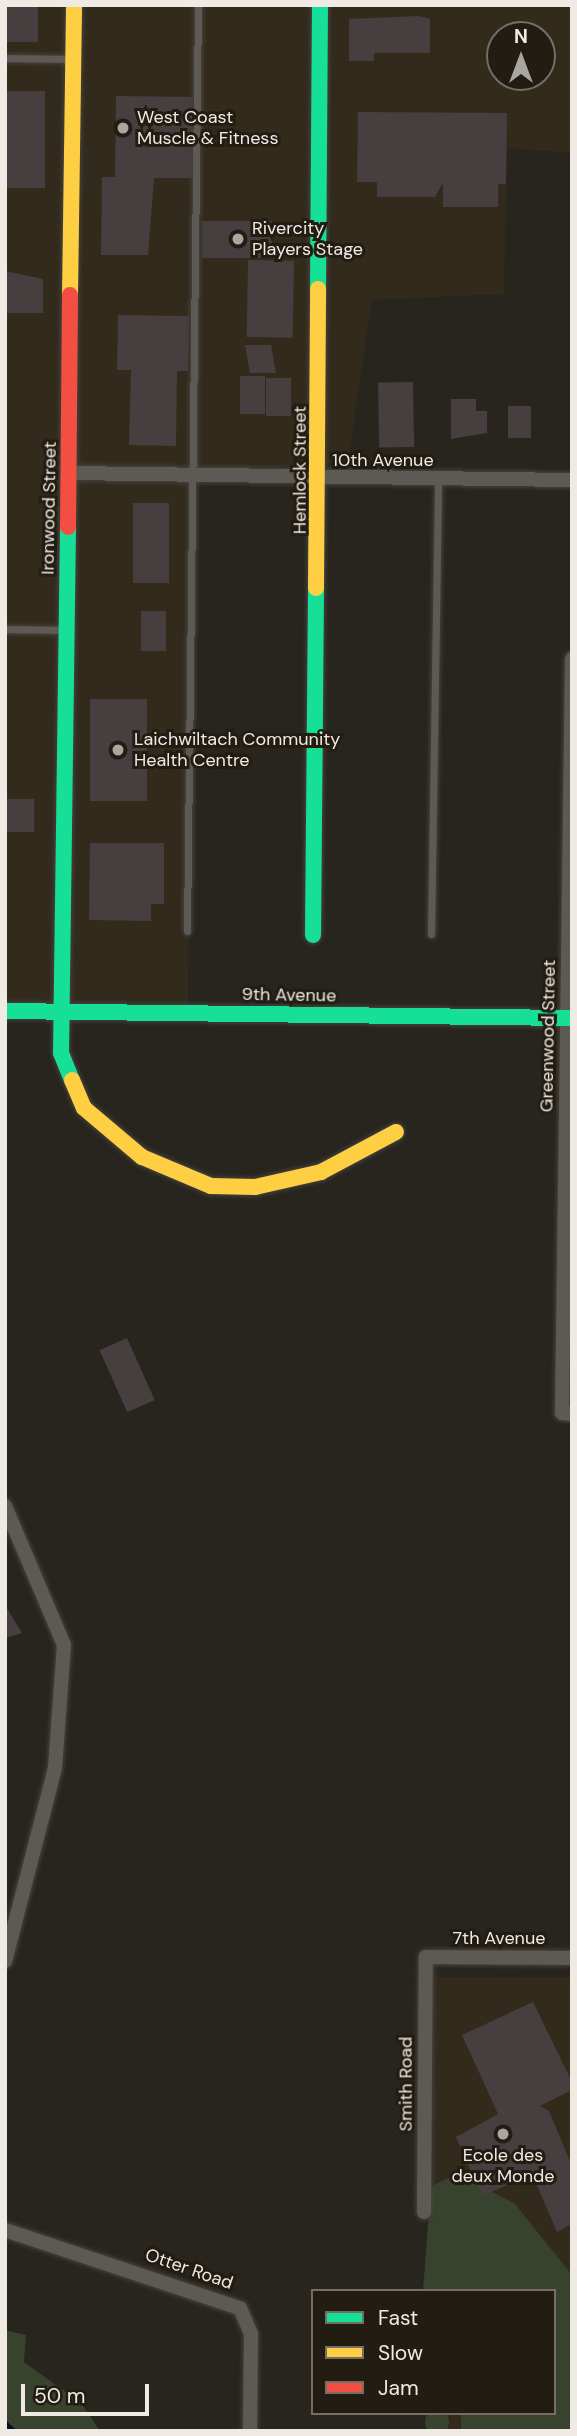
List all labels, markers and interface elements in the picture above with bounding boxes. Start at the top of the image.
north arrow [486,21,556,91]
text: N [514,24,528,49]
place label: West Coast Muscle & Fitness [137,107,278,150]
marker: West Coast Muscle & Fitness [115,120,131,136]
place label: Rivercity Players Stage [252,218,363,260]
marker: Rivercity Players Stage [230,231,246,247]
street label: Hemlock Street [289,406,311,534]
street label: Ironwood Street [37,441,61,575]
street label: 10th Avenue [332,449,434,471]
place label: Laichwiltach Community Health Centre [134,729,340,772]
marker: Laichwiltach Community Health Centre [108,740,128,760]
street label: Greenwood Street [536,960,560,1112]
street label: 9th Avenue [241,983,337,1007]
street label: 7th Avenue [453,1927,545,1949]
street label: Smith Road [395,2037,417,2131]
marker: Ecole des deux Monde [495,2126,511,2142]
place label: Ecole des deux Monde [451,2145,555,2188]
street label: Otter Road [142,2244,236,2294]
legend [311,2289,556,2415]
text: Fast [378,2304,418,2332]
text: Slow [378,2339,423,2367]
scale bar [24,2370,152,2414]
text: Jam [378,2374,419,2402]
text: 50 m [34,2382,85,2410]

